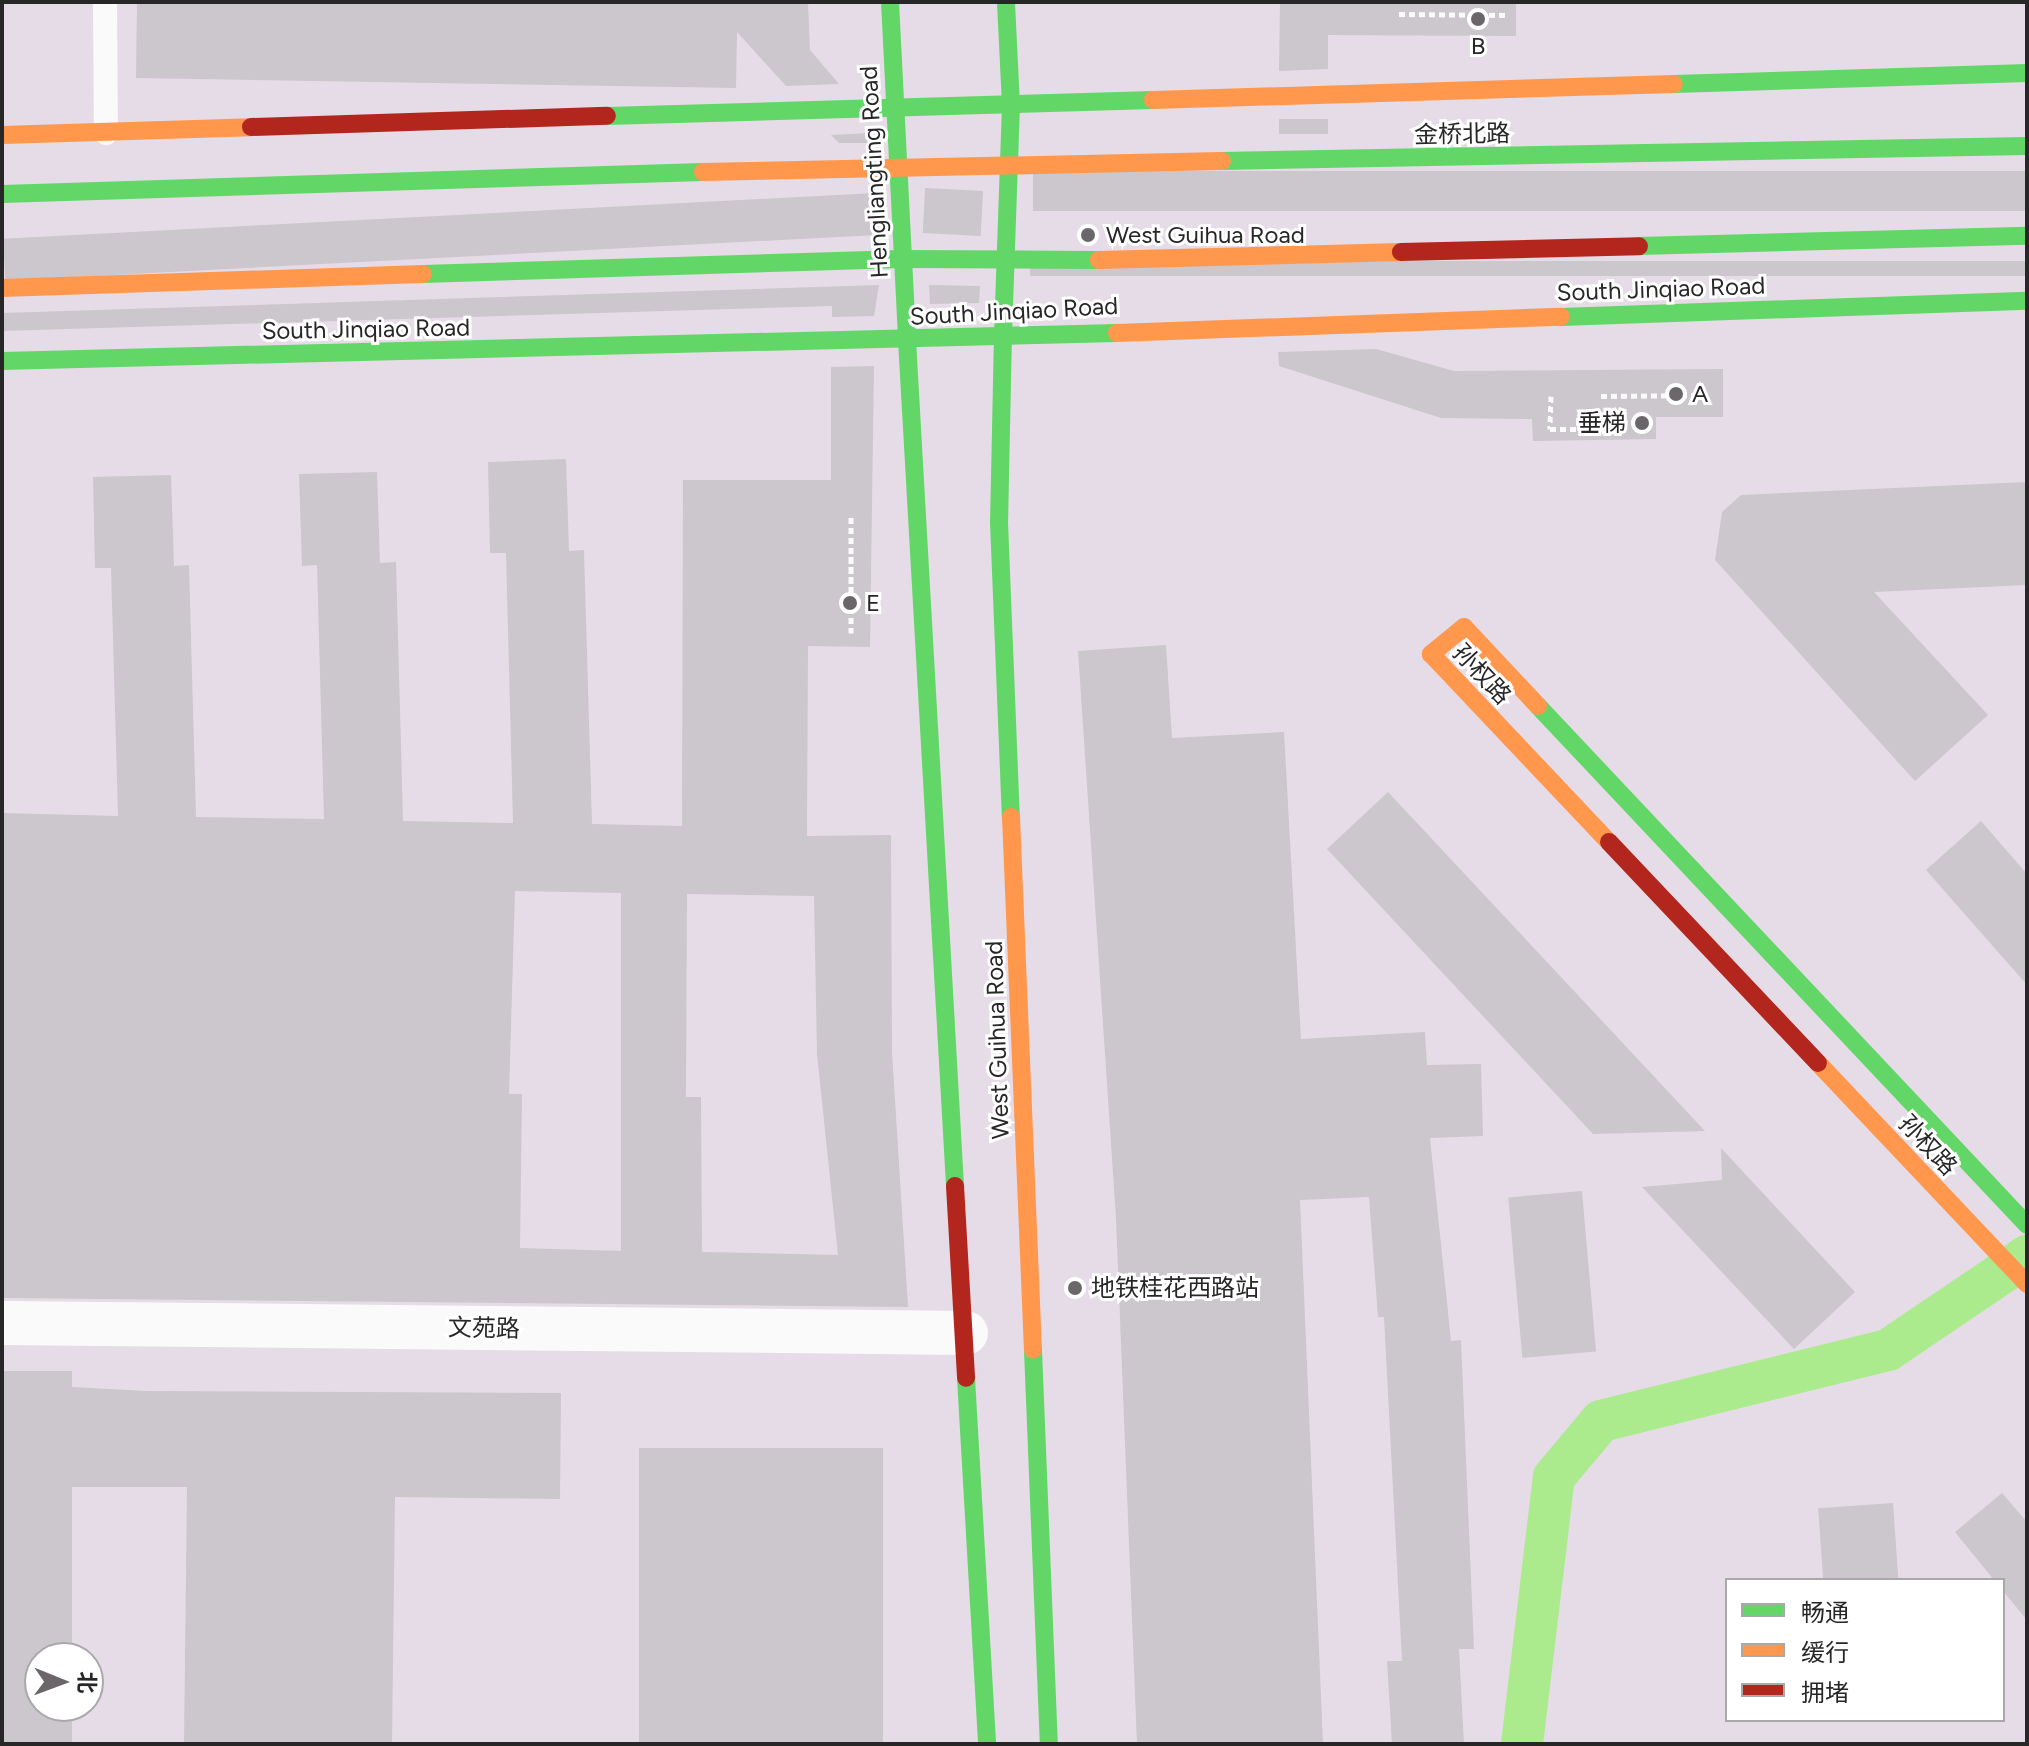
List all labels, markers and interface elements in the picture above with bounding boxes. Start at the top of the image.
marker: B [1469,10,1487,28]
place label: B [1471,32,1485,60]
street label: Hengliangting Road [854,65,894,279]
street label: 金桥北路 [1414,119,1510,149]
place label: West Guihua Road [1106,221,1305,249]
marker: West Guihua Road [1077,224,1099,246]
street label: South Jinqiao Road [1556,271,1766,307]
street label: South Jinqiao Road [909,291,1119,331]
street label: South Jinqiao Road [261,313,471,345]
place label: A [1692,380,1708,408]
marker: A [1667,385,1685,403]
place label: 垂梯 [1578,409,1626,437]
marker: 垂梯 [1633,414,1651,432]
place label: E [866,589,880,617]
marker: E [841,594,859,612]
street label: 孙权路 [1447,638,1517,710]
street label: West Guihua Road [979,940,1015,1140]
street label: 孙权路 [1893,1109,1963,1181]
place label: 地铁桂花西路站 [1091,1274,1259,1302]
marker: 地铁桂花西路站 [1066,1279,1084,1297]
street label: 文苑路 [448,1313,520,1343]
legend [1725,1578,2005,1722]
text: 畅通 [1801,1598,1849,1627]
text: 缓行 [1801,1638,1849,1667]
north arrow [24,1642,104,1722]
text: 北 [73,1671,100,1694]
text: 拥堵 [1801,1678,1849,1707]

